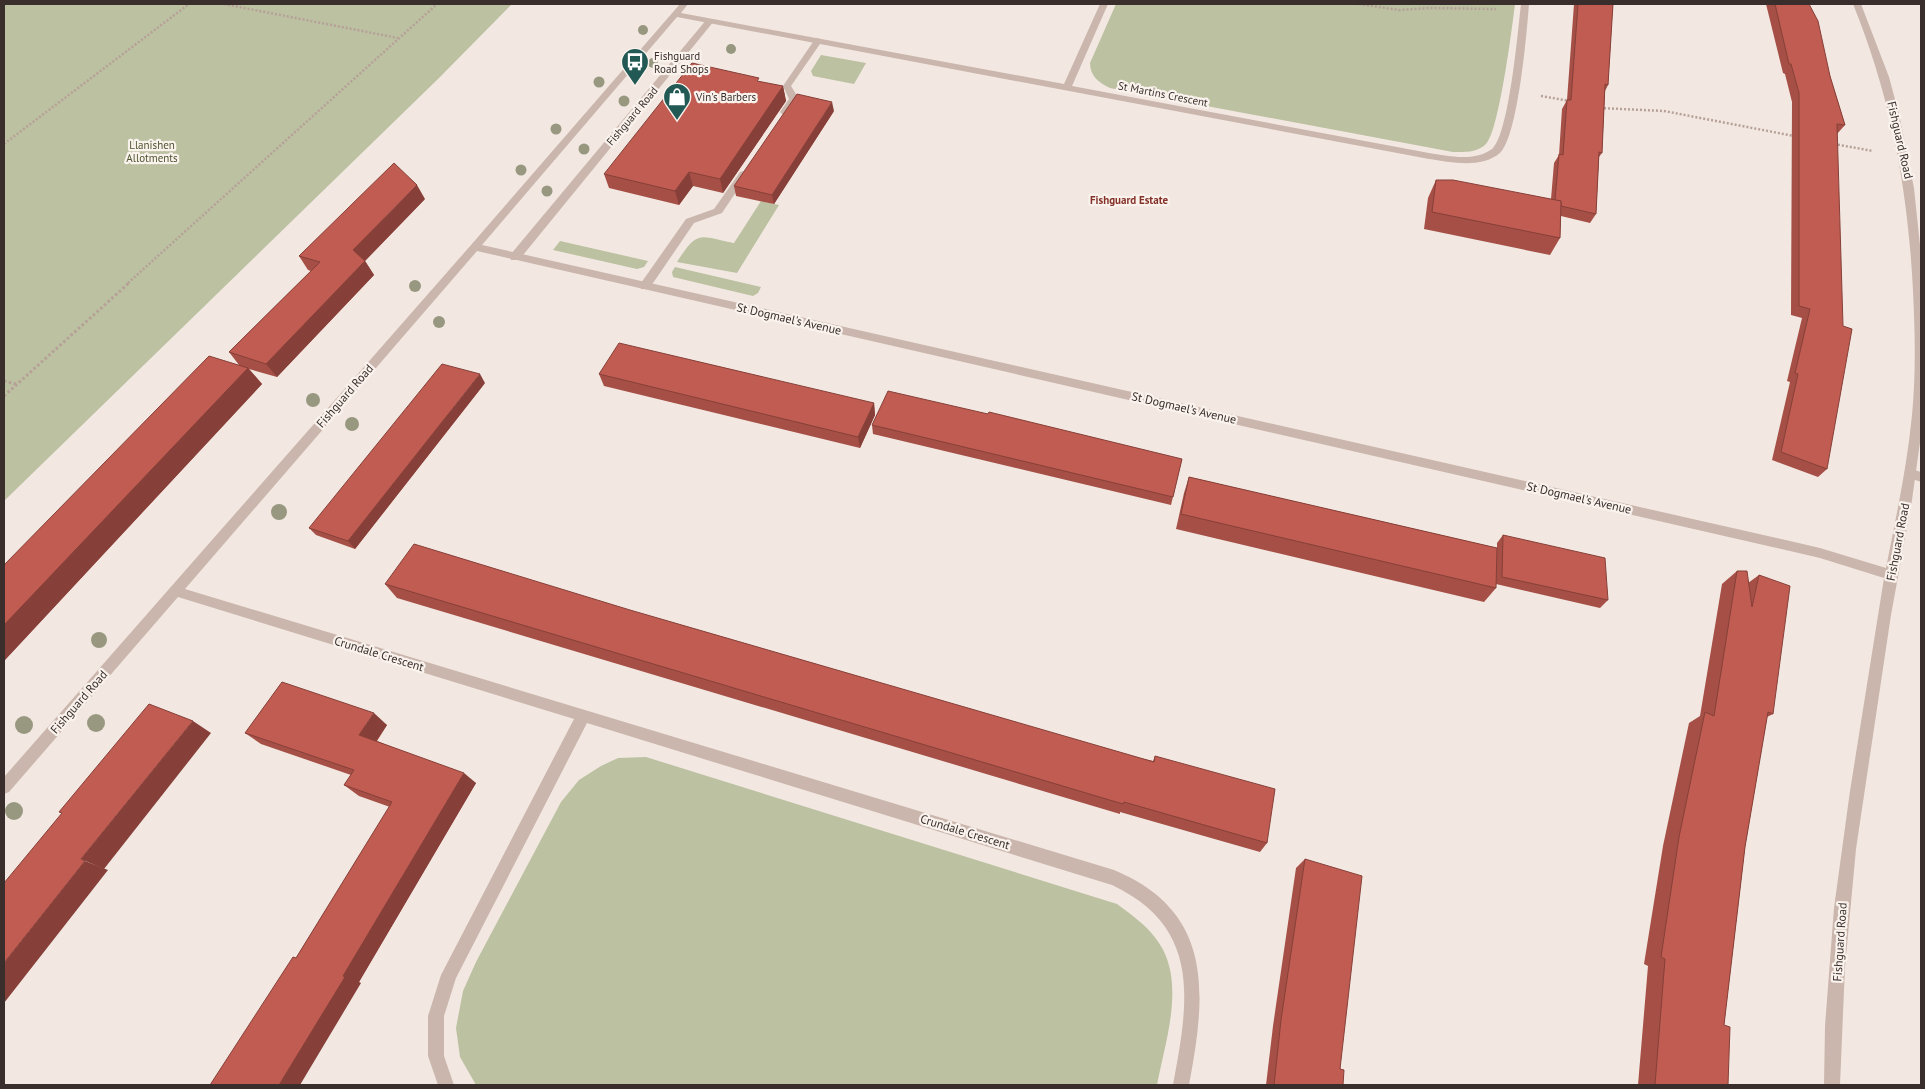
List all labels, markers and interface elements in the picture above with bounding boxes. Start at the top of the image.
bus stop icon: Fishguard Road Shops [620,47,650,86]
place label: Fishguard Road Shops [654,49,709,76]
street label: St Martins Crescent [1117,78,1209,110]
shop icon: Vin's Barbers [662,82,692,121]
street label: Fishguard Road [603,84,661,148]
place label: Vin's Barbers [695,90,756,104]
street label: Fishguard Road [1884,100,1917,180]
park label: Llanishen Allotments [126,138,178,165]
district label: Fishguard Estate [1090,193,1168,207]
street label: St Dogmael's Avenue [735,299,843,338]
street label: Fishguard Road [313,361,376,430]
street label: St Dogmael's Avenue [1130,388,1238,427]
street label: St Dogmael's Avenue [1525,478,1633,517]
street label: Fishguard Road [1883,502,1912,582]
street label: Crundale Crescent [333,633,426,674]
street label: Fishguard Road [47,667,110,736]
street label: Crundale Crescent [919,811,1012,852]
street label: Fishguard Road [1829,902,1850,982]

